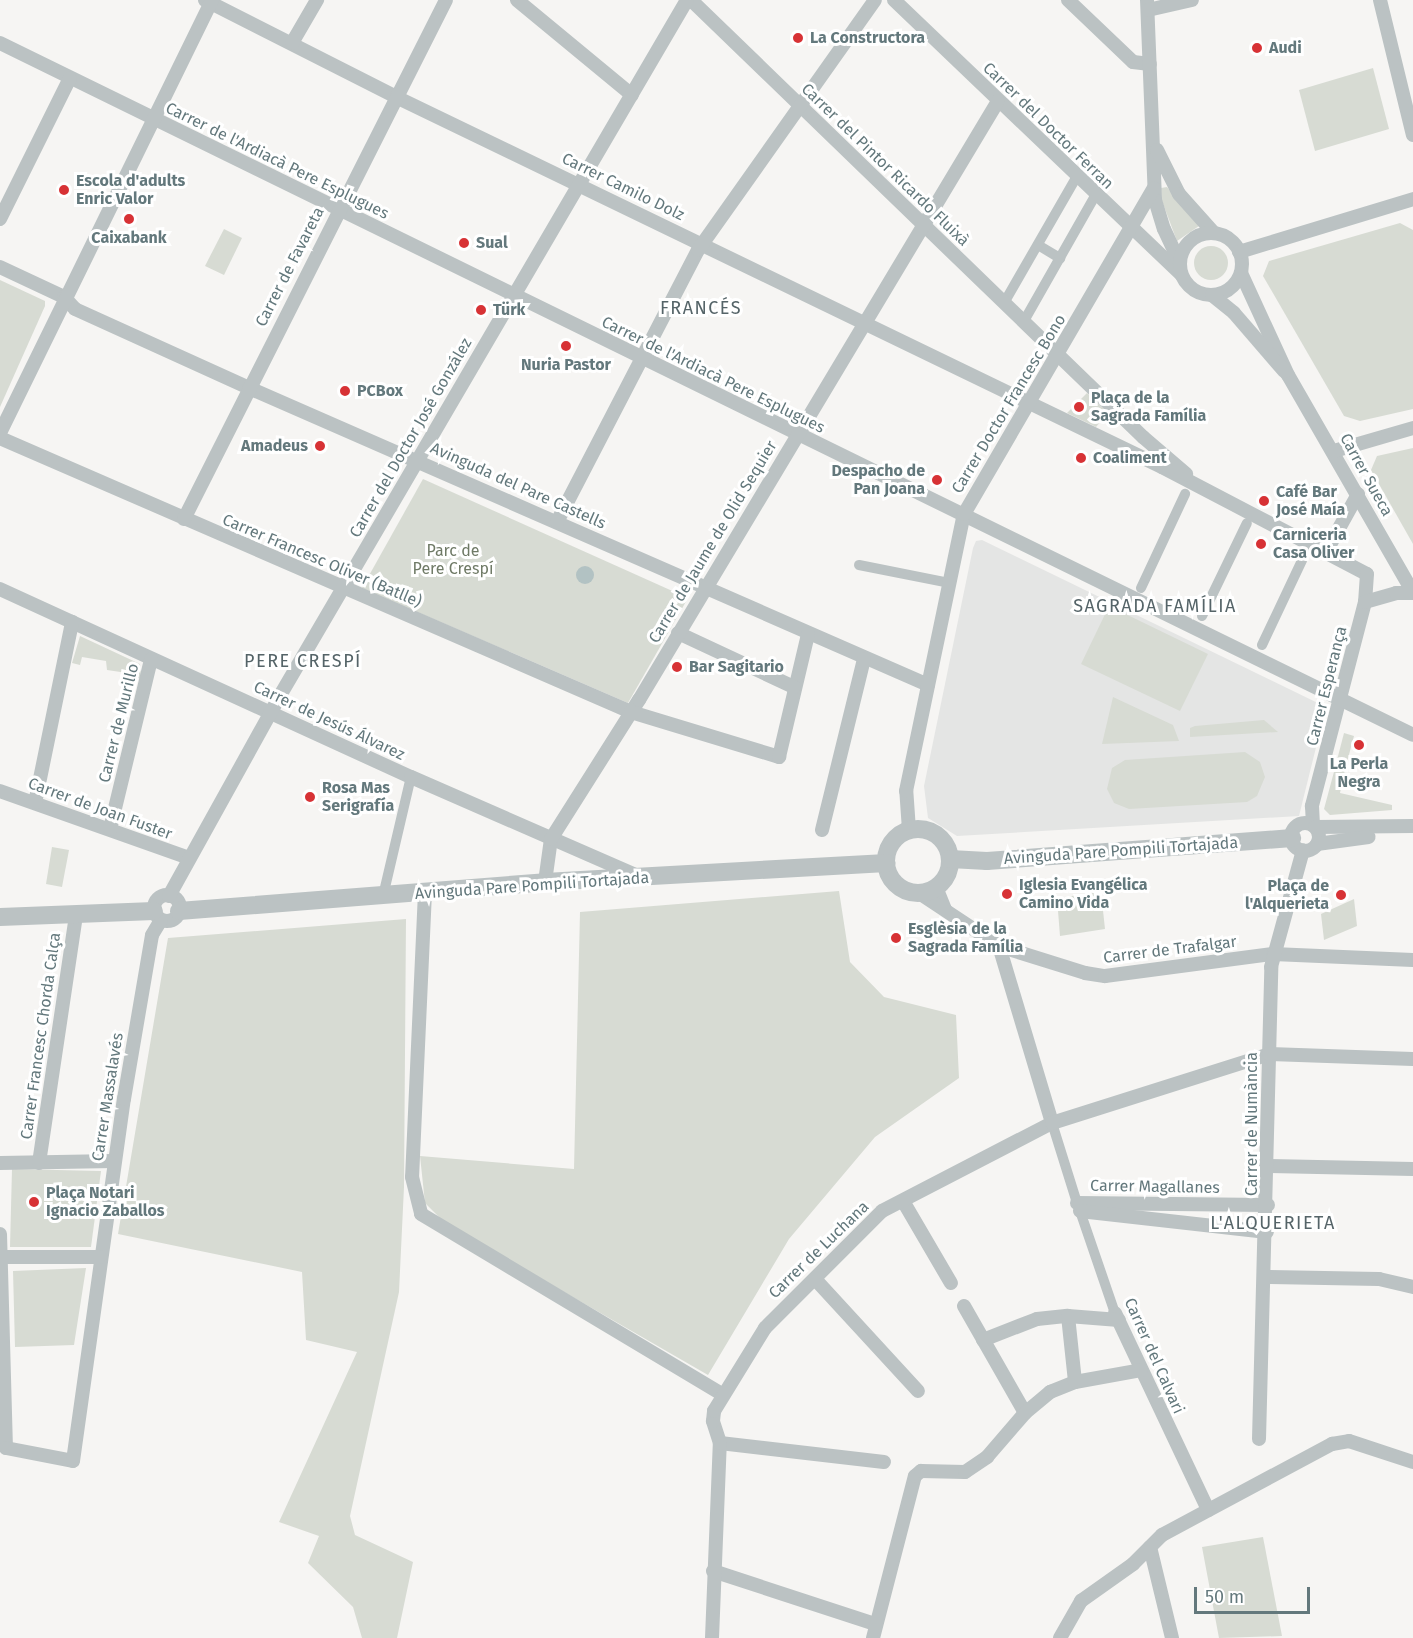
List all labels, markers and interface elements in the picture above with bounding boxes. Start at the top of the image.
place label: La Constructora [810,28,925,48]
marker: La Constructora [791,31,805,45]
place label: Audi [1269,38,1302,58]
marker: Audi [1250,41,1264,55]
street label: Carrer del Doctor Ferran [979,59,1117,193]
street label: Carrer del Pintor Ricardo Fluixà [797,80,973,250]
street label: Carrer de l'Ardiacà Pere Esplugues [162,98,392,224]
street label: Carrer Camilo Dolz [559,149,687,225]
place label: Escola d'adults Enric Valor [76,171,185,209]
marker: Escola d'adults Enric Valor [57,183,71,197]
street label: Carrer de Favareta [252,204,328,330]
marker: Caixabank [122,212,136,226]
place label: Caixabank [91,228,167,248]
place label: Sual [476,233,508,253]
marker: Sual [457,236,471,250]
district label: FRANCÉS [660,297,742,319]
place label: Türk [493,300,525,320]
marker: Türk [474,303,488,317]
street label: Carrer Doctor Francesc Bono [948,311,1070,497]
street label: Carrer de l'Ardiacà Pere Esplugues [598,312,828,438]
street label: Carrer del Doctor José González [346,335,476,541]
marker: Nuria Pastor [559,339,573,353]
place label: Nuria Pastor [521,355,611,375]
place label: PCBox [357,381,403,401]
marker: PCBox [338,384,352,398]
place label: Plaça de la Sagrada Família [1091,388,1206,426]
marker: Plaça de la Sagrada Família [1072,400,1086,414]
street label: Carrer Sueca [1335,430,1397,520]
place label: Amadeus [241,436,308,456]
street label: Carrer de Jaume de Olid Sequier [645,437,781,647]
marker: Amadeus [313,439,327,453]
street label: Avinguda del Pare Castells [427,439,609,533]
place label: Coaliment [1093,448,1167,468]
marker: Coaliment [1074,451,1088,465]
place label: Despacho de Pan Joana [831,461,925,499]
marker: Despacho de Pan Joana [930,473,944,487]
place label: Café Bar José Maía [1276,482,1345,520]
marker: Café Bar José Maía [1257,494,1271,508]
street label: Carrer Francesc Oliver (Batlle) [219,510,425,612]
place label: Carniceria Casa Oliver [1273,525,1354,563]
marker: Carniceria Casa Oliver [1254,537,1268,551]
park label: Parc de Pere Crespí [413,541,493,579]
district label: SAGRADA FAMÍLIA [1073,595,1237,617]
street label: Carrer Esperança [1303,624,1351,748]
district label: PERE CRESPÍ [244,650,362,672]
place label: Bar Sagitario [689,657,784,677]
marker: Bar Sagitario [670,660,684,674]
street label: Carrer de Murillo [95,661,143,785]
street label: Carrer de Jesús Álvarez [250,678,408,764]
marker: La Perla Negra [1352,738,1366,752]
place label: La Perla Negra [1330,754,1388,792]
street label: Carrer de Joan Fuster [25,774,175,844]
place label: Rosa Mas Serigrafía [322,778,394,816]
marker: Rosa Mas Serigrafía [303,790,317,804]
street label: Avinguda Pare Pompili Tortajada [1003,833,1239,869]
street label: Avinguda Pare Pompili Tortajada [414,868,650,904]
place label: Iglesia Evangélica Camino Vida [1019,875,1148,913]
place label: Plaça de l'Alquerieta [1245,876,1329,914]
marker: Iglesia Evangélica Camino Vida [1000,887,1014,901]
marker: Plaça de l'Alquerieta [1334,888,1348,902]
place label: Esglèsia de la Sagrada Família [908,919,1023,957]
street label: Carrer Francesc Chorda Calça [17,931,65,1141]
marker: Esglèsia de la Sagrada Família [889,931,903,945]
street label: Carrer de Trafalgar [1102,932,1238,968]
street label: Carrer Massalavés [88,1031,128,1163]
street label: Carrer de Numància [1242,1052,1262,1196]
street label: Carrer Magallanes [1090,1176,1220,1198]
place label: Plaça Notari Ignacio Zaballos [46,1183,165,1221]
marker: Plaça Notari Ignacio Zaballos [27,1195,41,1209]
street label: Carrer de Luchana [765,1197,873,1303]
district label: L'ALQUERIETA [1210,1212,1336,1234]
street label: Carrer del Calvari [1120,1295,1188,1417]
scale bar [1197,1575,1312,1613]
text: 50 m [1205,1586,1244,1608]

